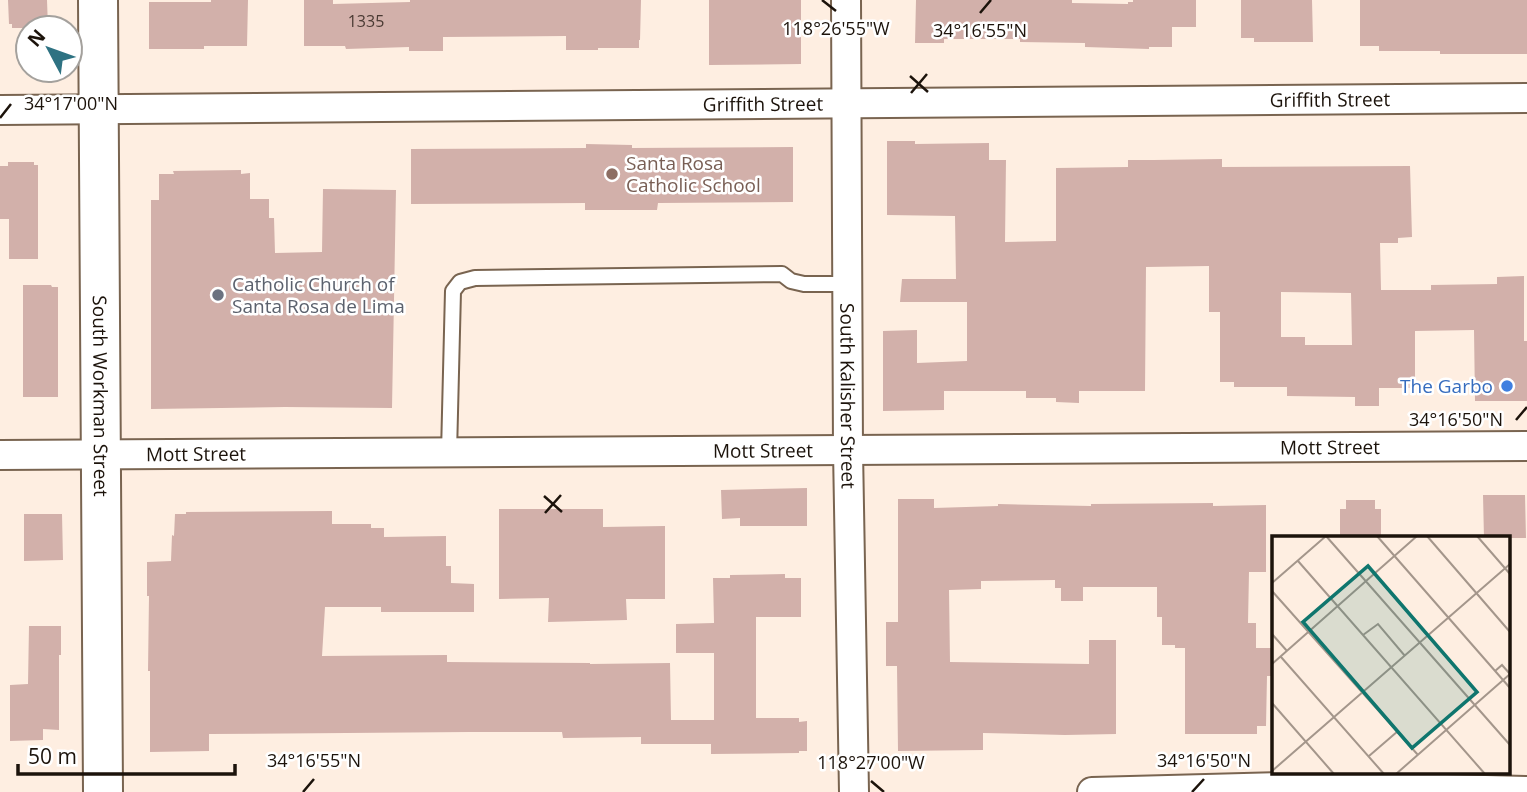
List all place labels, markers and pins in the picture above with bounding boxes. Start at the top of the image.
place label: Santa Rosa Catholic School [626,150,761,198]
marker: Santa Rosa Catholic School [604,166,620,182]
place label: Catholic Church of Santa Rosa de Lima [232,271,405,319]
marker: Catholic Church of Santa Rosa de Lima [210,287,226,303]
place label: The Garbo [1400,373,1493,399]
marker: The Garbo [1499,378,1515,394]

